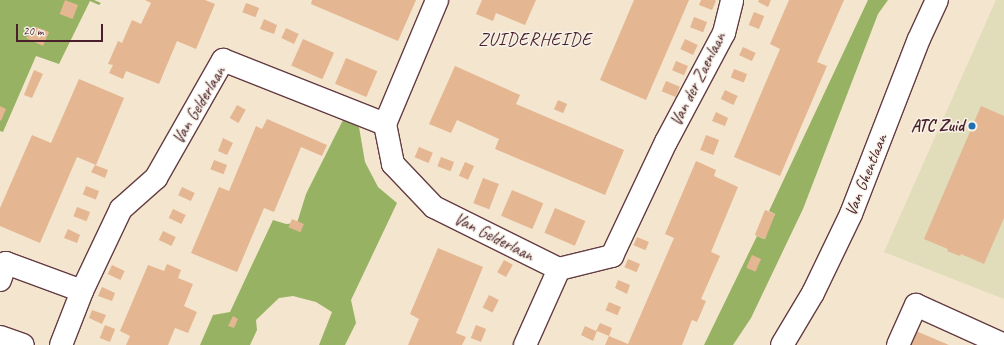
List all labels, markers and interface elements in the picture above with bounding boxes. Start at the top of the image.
scale bar [18,16,105,42]
text: 20 m [23,23,43,39]
district label: ZUIDERHEIDE [479,28,591,50]
street label: Van der Zaenlaan [665,28,731,130]
street label: Van Gelderlaan [168,63,230,147]
place label: ATC Zuid [911,116,964,136]
marker: ATC Zuid [967,121,977,131]
street label: Van Ghentlaan [840,131,892,219]
street label: Van Gelderlaan [451,208,537,266]

